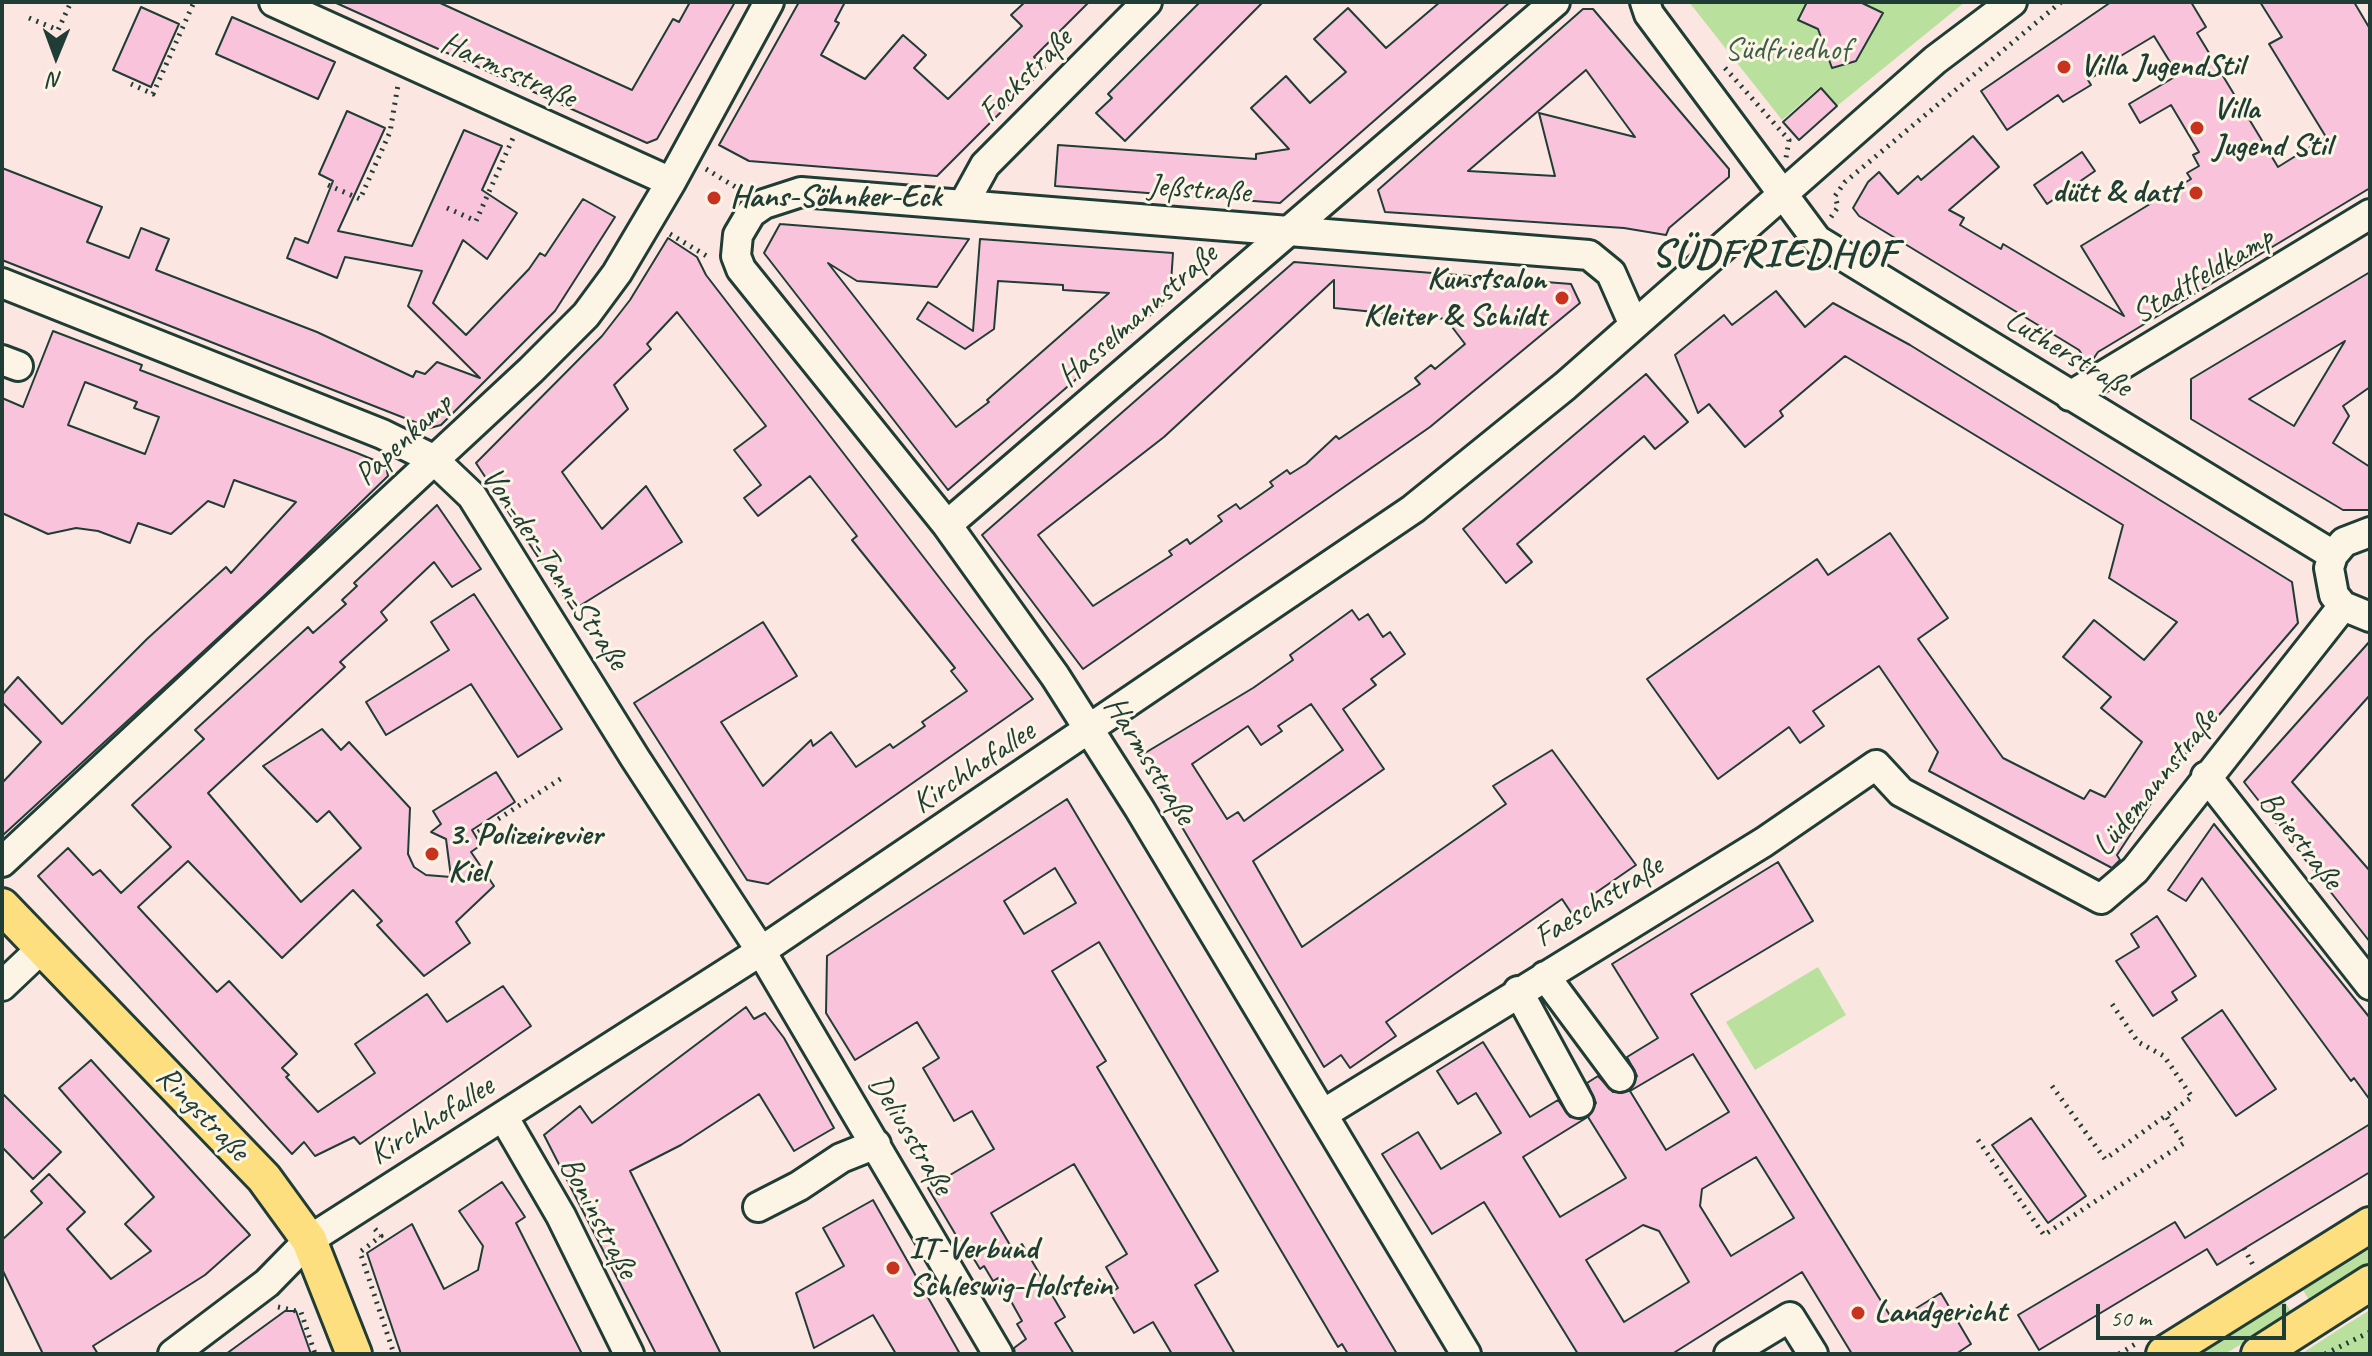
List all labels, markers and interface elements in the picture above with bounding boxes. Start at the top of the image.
north arrow [16,16,96,96]
street label: Fockstraße [971,21,1081,131]
street label: Harmsstraße [434,24,582,118]
park label: Südfriedhof [1725,32,1849,70]
place label: Villa JugendStil [2080,48,2244,86]
marker: Villa JugendStil [2055,58,2073,76]
text: N [49,66,63,94]
place label: Villa Jugend Stil [2213,91,2331,166]
marker: Villa Jugend Stil [2188,119,2206,137]
street label: Jeßstraße [1146,167,1252,213]
place label: dütt & datt [2052,174,2180,212]
place label: Hans-Söhnker-Eck [730,179,941,217]
marker: dütt & datt [2187,184,2205,202]
marker: Hans-Söhnker-Eck [705,189,723,207]
street label: Stadtfeldkamp [2125,219,2281,333]
district label: SÜDFRIEDHOF [1652,232,1898,280]
street label: Hasselmannstraße [1050,236,1226,396]
place label: Kunstsalon Kleiter & Schildt [1363,261,1546,336]
marker: Kunstsalon Kleiter & Schildt [1553,289,1571,307]
street label: Lutherstraße [1998,301,2138,407]
street label: Papenkamp [347,385,461,495]
street label: Von-der-Tann-Straße [472,460,636,678]
street label: Harmsstraße [1095,690,1203,832]
street label: Lüdemannstraße [2085,701,2227,865]
street label: Kirchhofallee [905,713,1043,823]
street label: Boiestraße [2250,784,2350,898]
place label: 3. Polizeirevier Kiel [448,817,602,892]
marker: 3. Polizeirevier Kiel [423,845,441,863]
street label: Faeschstraße [1527,847,1671,957]
street label: Ringstraße [147,1058,257,1170]
street label: Kirchhofallee [363,1068,501,1174]
street label: Deliusstraße [859,1068,961,1202]
street label: Boninstraße [550,1151,646,1285]
place label: IT-Verbund Schleswig-Holstein [909,1231,1112,1306]
marker: IT-Verbund Schleswig-Holstein [884,1259,902,1277]
scale bar [2100,1288,2290,1338]
place label: Landgericht [1874,1294,2007,1332]
text: 50 m [2110,1303,2151,1333]
marker: Landgericht [1849,1304,1867,1322]

